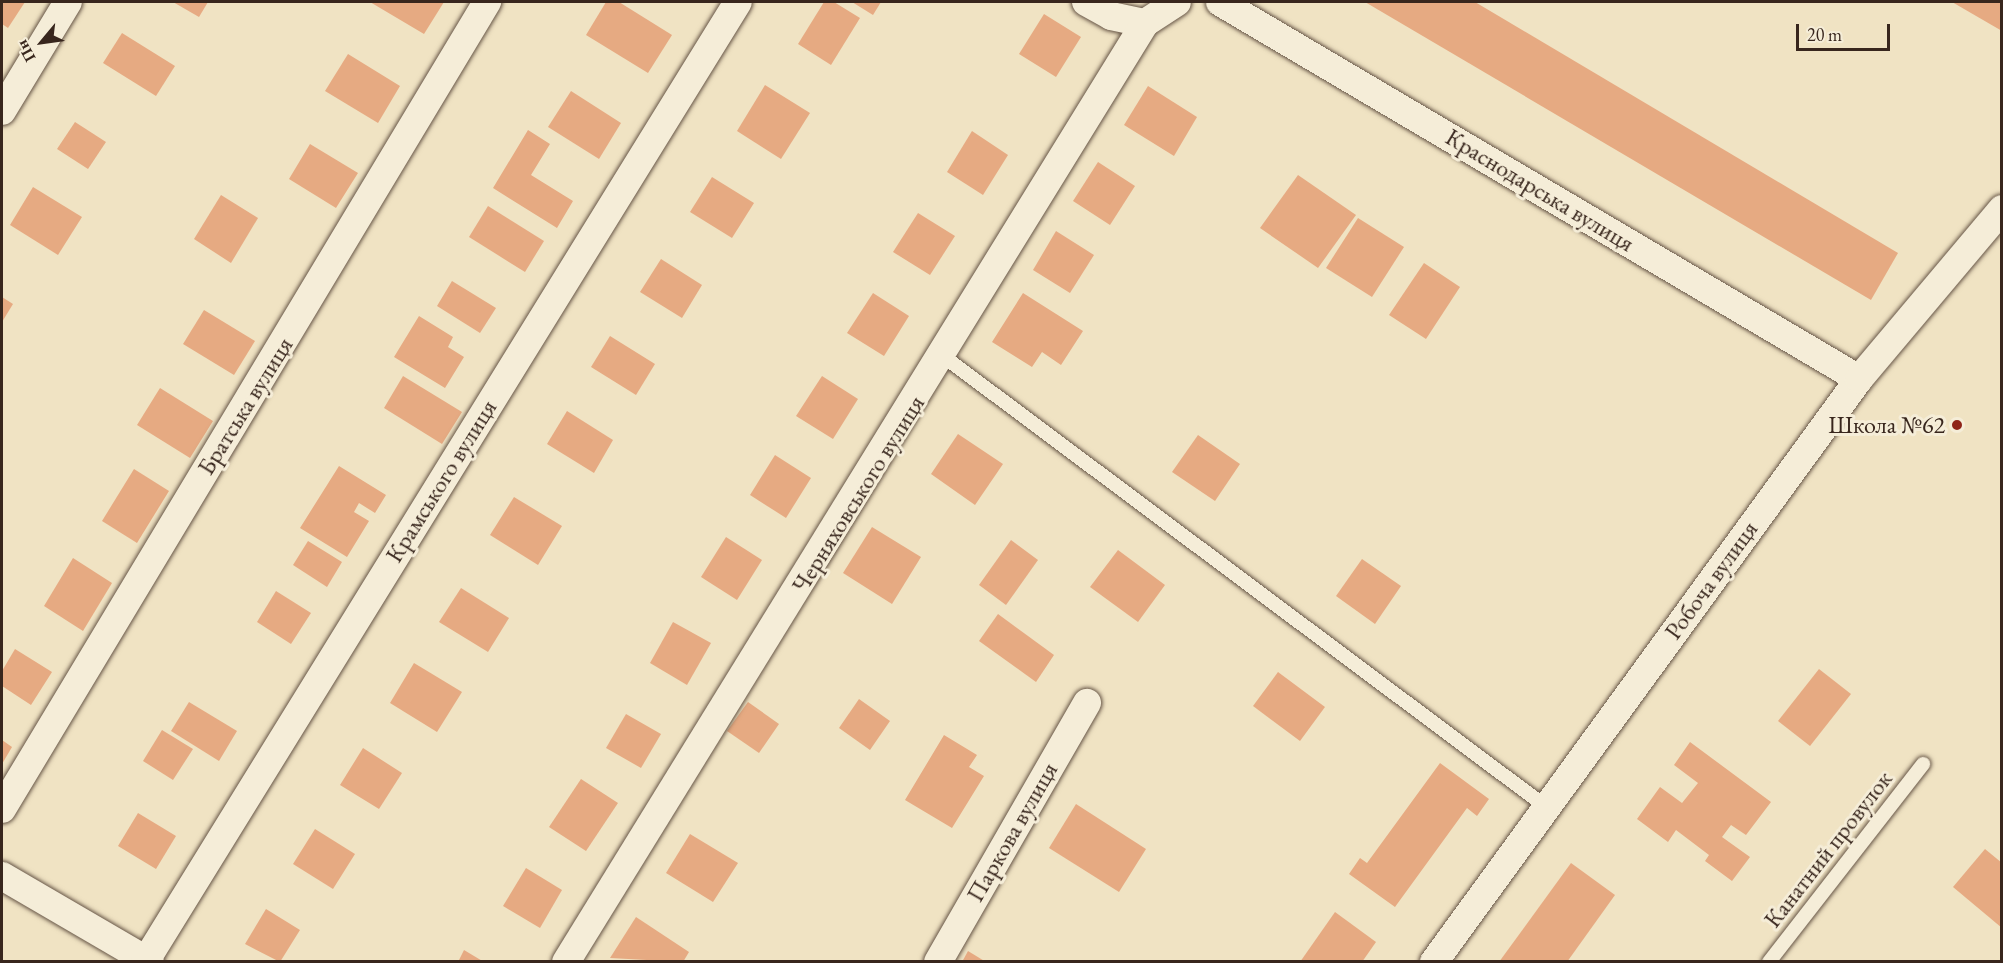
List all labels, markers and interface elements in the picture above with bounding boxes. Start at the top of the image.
north arrow [12,12,72,72]
scale bar [1799,12,1894,50]
text: 20 m [1807,23,1842,46]
text: Пн [11,36,40,66]
street label: Краснодарська вулиця [1441,122,1639,258]
street label: Братська вулиця [191,332,299,480]
street label: Черняховського вулиця [786,390,930,598]
street label: Крамського вулиця [379,394,503,568]
place label: Школа №62 [1828,411,1945,439]
marker: Школа №62 [1950,418,1964,432]
street label: Робоча вулиця [1658,515,1764,645]
street label: Паркова вулиця [960,757,1064,907]
street label: Канатний провулок [1758,765,1898,933]

